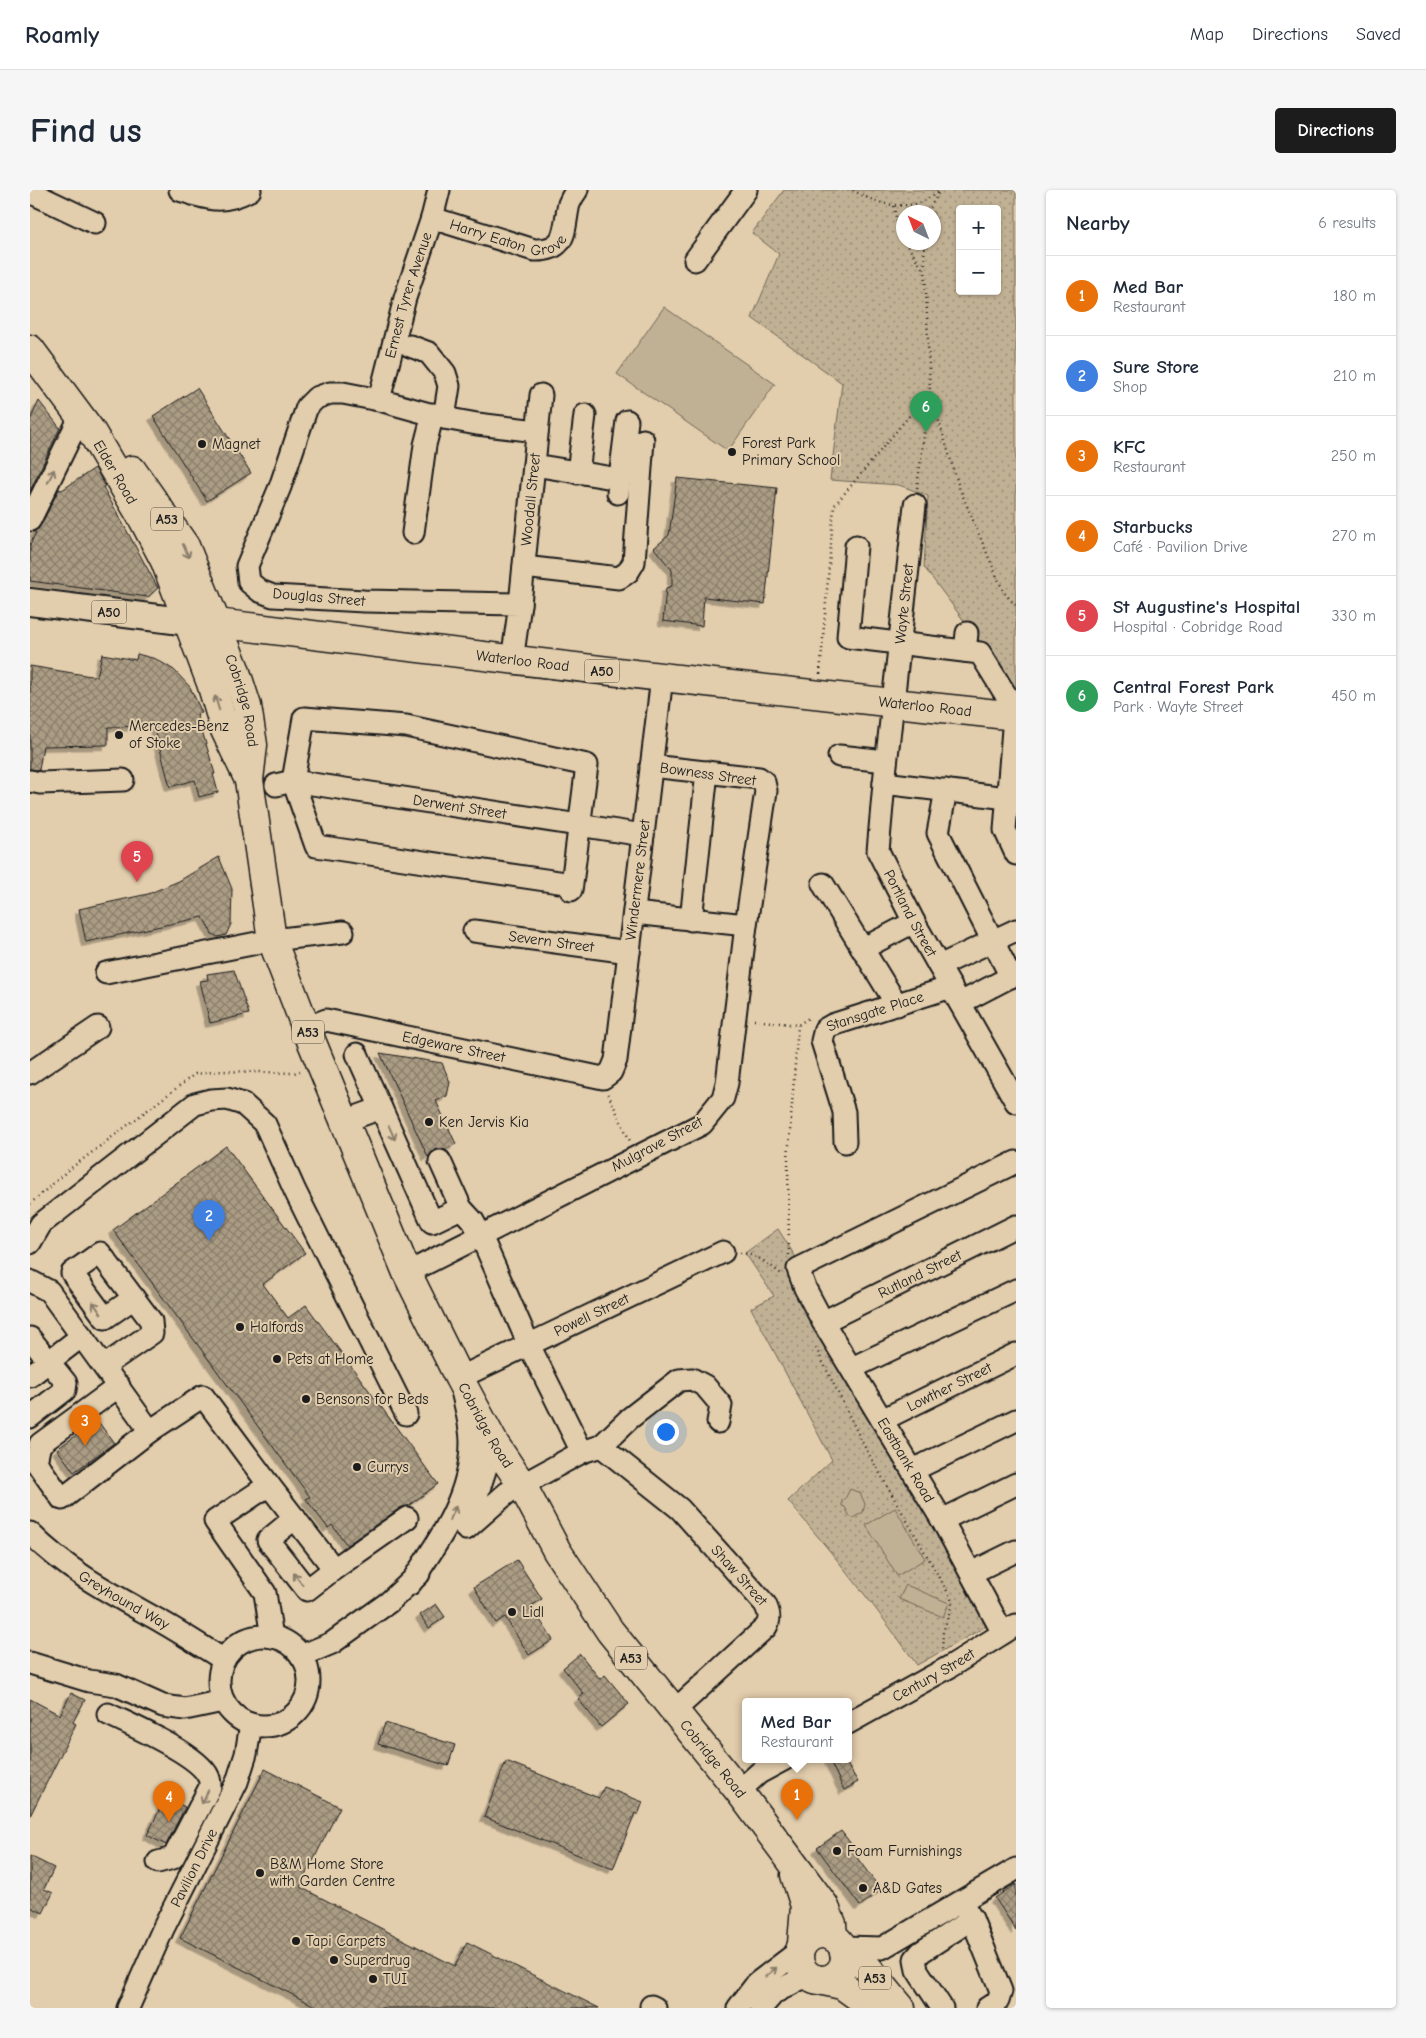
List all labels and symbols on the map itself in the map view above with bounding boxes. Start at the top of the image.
north arrow [896,205,941,250]
street label: Harry Eaton Grove [447,215,571,259]
street label: Ernest Tyrer Avenue [381,229,436,360]
pin: 6 [910,391,942,432]
place label: Forest Park Primary School [742,434,840,469]
place label: Magnet [212,435,261,453]
street label: Elder Road [89,437,141,507]
marker: Magnet [196,438,208,450]
marker: Forest Park Primary School [726,446,738,458]
street label: Woodall Street [517,452,544,547]
one-way arrow [47,469,56,484]
road number: A53 [151,508,183,530]
one-way arrow [182,543,191,558]
street label: Wayte Street [891,562,917,645]
street label: Douglas Street [272,584,367,610]
road number: A50 [92,601,126,624]
street label: Waterloo Road [475,646,570,675]
street label: Cobridge Road [221,652,262,748]
road number: A50 [584,660,620,682]
street label: Waterloo Road [878,692,973,720]
one-way arrow [212,695,222,711]
place label: Mercedes-Benz of Stoke [129,717,229,752]
marker: Mercedes-Benz of Stoke [113,729,125,741]
street label: Bowness Street [659,758,758,790]
street label: Derwent Street [412,791,508,823]
street label: Windermere Street [621,818,654,941]
pin: 5 [121,841,153,882]
street label: Portland Street [880,867,941,960]
street label: Severn Street [507,927,596,956]
street label: Stansgate Place [823,987,926,1035]
road number: A53 [292,1020,324,1044]
street label: Edgeware Street [401,1027,507,1066]
street label: Mulgrave Street [608,1112,706,1176]
place label: Ken Jervis Kia [439,1113,529,1131]
marker: Ken Jervis Kia [423,1116,435,1128]
one-way arrow [388,1125,398,1140]
pin: 2 [193,1200,225,1241]
street label: Rutland Street [875,1245,965,1302]
street label: Powell Street [551,1289,633,1340]
one-way arrow [92,1301,102,1315]
place label: Halfords [250,1318,303,1336]
marker: Halfords [234,1321,246,1333]
place label: Pets at Home [287,1350,374,1368]
marker: Pets at Home [271,1353,283,1365]
street label: Lowther Street [904,1358,995,1415]
street label: Cobridge Road [454,1379,517,1471]
place label: Bensons for Beds [316,1390,429,1408]
marker: Bensons for Beds [300,1393,312,1405]
pin: 3 [69,1405,101,1446]
street label: Eastbank Road [874,1414,938,1506]
your location [653,1419,679,1445]
place label: Currys [367,1458,409,1476]
marker: Currys [351,1461,363,1473]
one-way arrow [449,1506,459,1521]
street label: Shaw Street [707,1541,772,1610]
street label: Greyhound Way [75,1567,173,1634]
one-way arrow [293,1572,303,1586]
place label: Lidl [522,1603,544,1621]
marker: Lidl [506,1606,518,1618]
street label: Century Street [889,1644,979,1706]
road number: A53 [615,1646,647,1670]
street label: Cobridge Road [676,1716,750,1801]
pin: 1 [781,1779,813,1820]
pin: 4 [153,1781,185,1822]
one-way arrow [200,1789,210,1804]
street label: Pavilion Drive [167,1825,221,1910]
place label: Foam Furnishings [847,1842,962,1860]
marker: Foam Furnishings [831,1845,843,1857]
place label: B&M Home Store with Garden Centre [270,1855,395,1890]
marker: B&M Home Store with Garden Centre [254,1867,266,1879]
place label: A&D Gates [873,1879,942,1897]
marker: A&D Gates [857,1882,869,1894]
place label: Tapi Carpets [306,1932,385,1950]
marker: Tapi Carpets [290,1935,302,1947]
place label: Superdrug [344,1951,410,1969]
marker: Superdrug [328,1954,340,1966]
road number: A53 [859,1966,891,1990]
one-way arrow [764,1967,777,1978]
place label: TUI [383,1970,407,1988]
marker: TUI [367,1973,379,1985]

